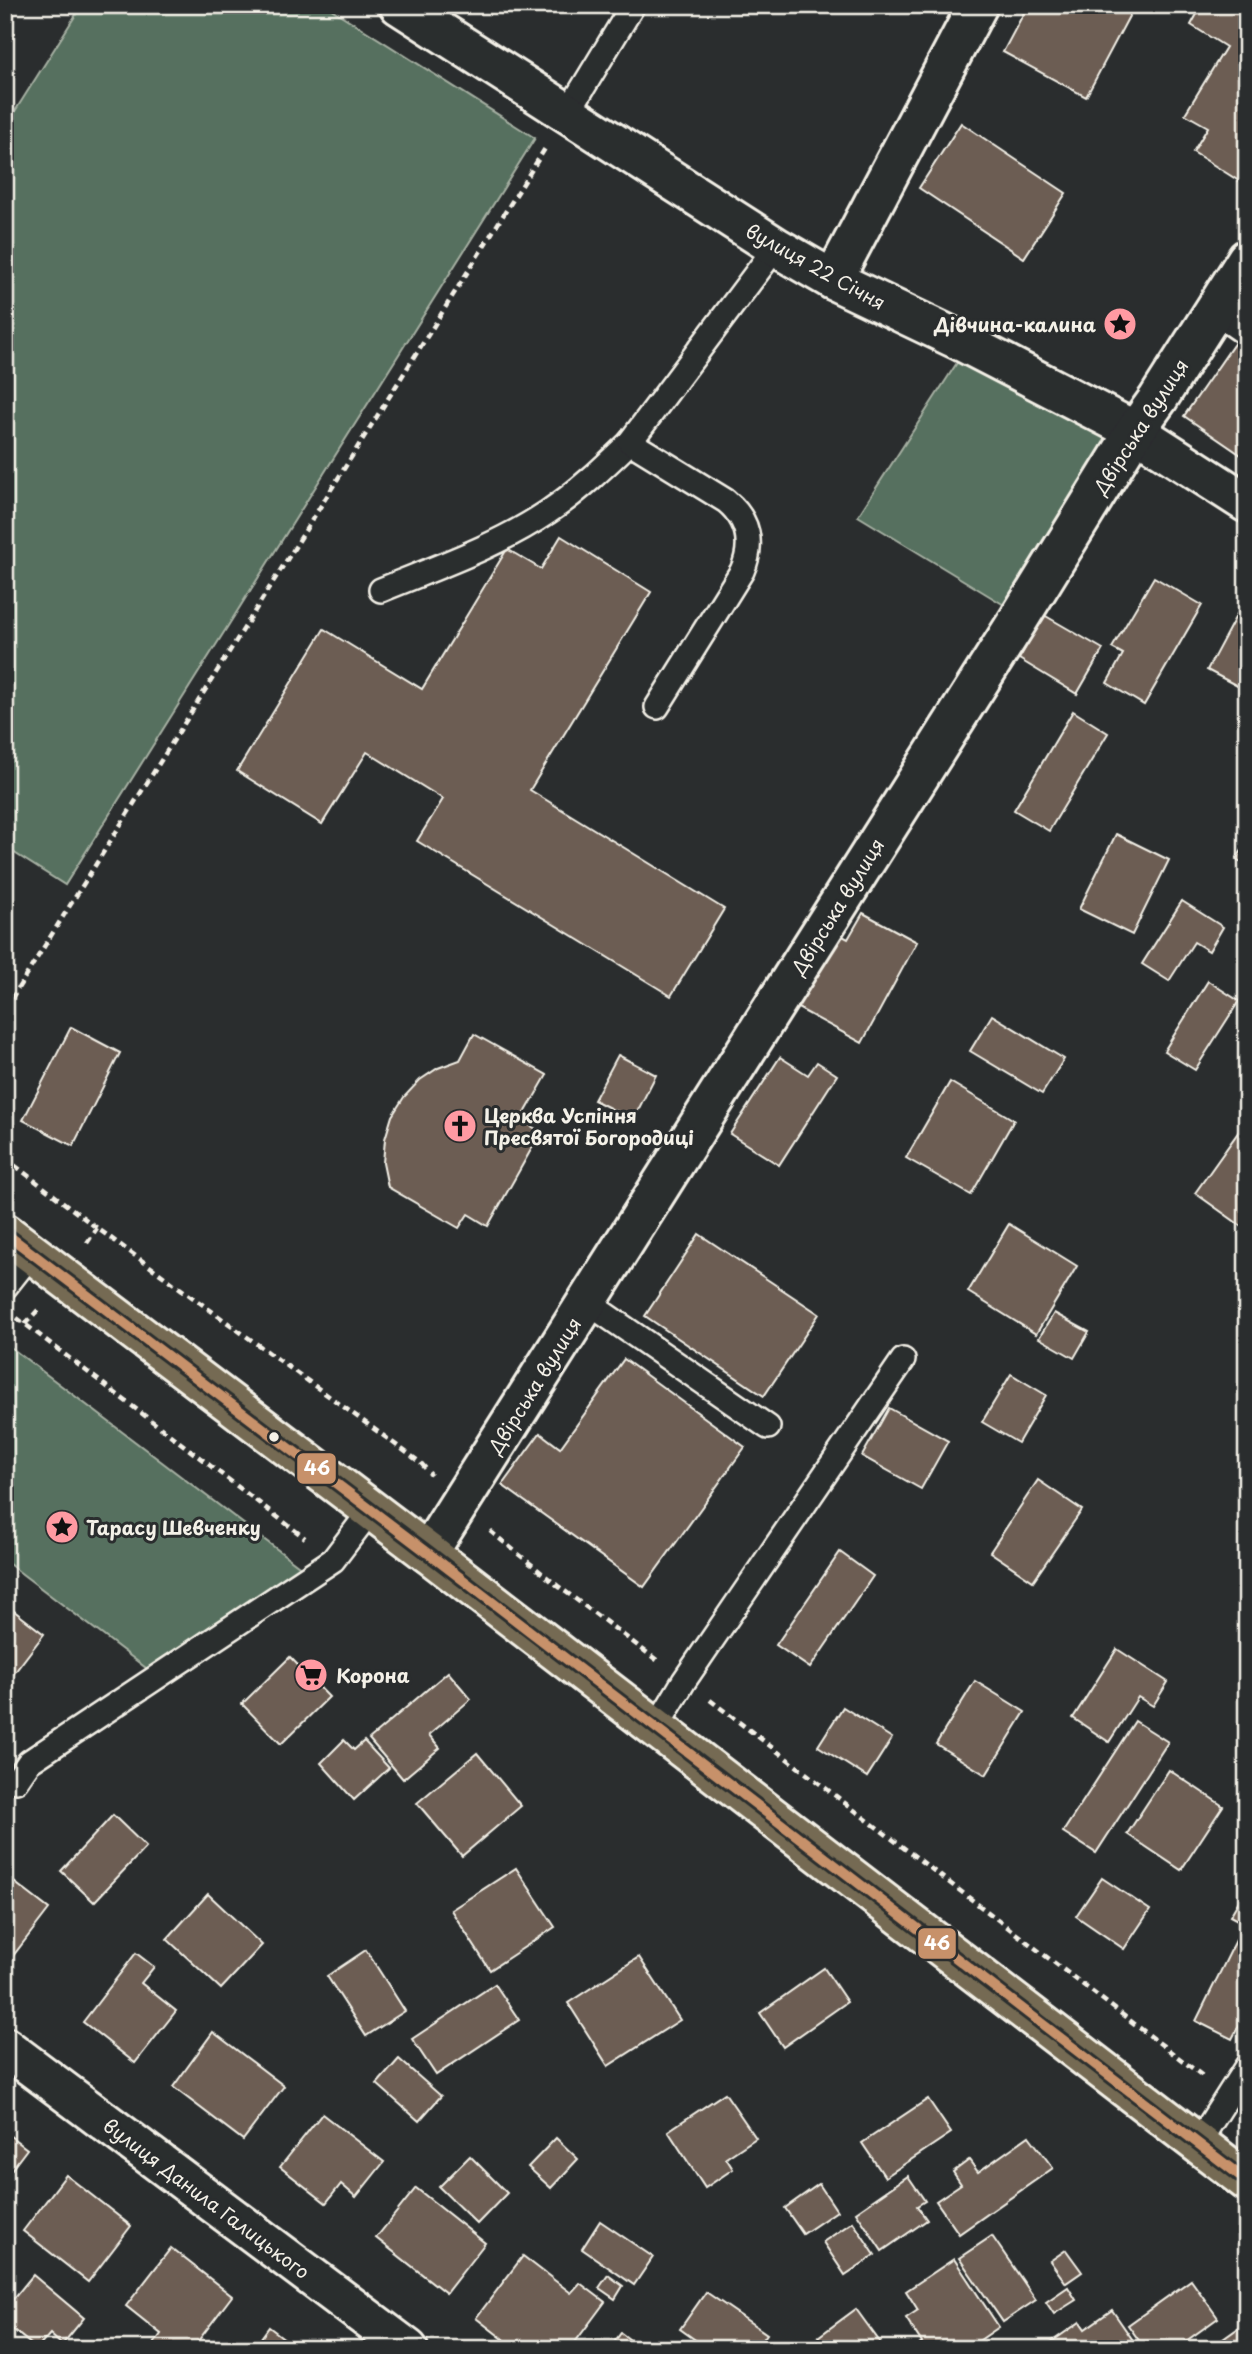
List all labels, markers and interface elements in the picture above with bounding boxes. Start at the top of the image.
street label: вулиця 22 Січня [741,216,891,316]
place icon: Дівчина-калина [1101,305,1139,343]
place label: Дівчина-калина [933,310,1096,338]
street label: Двірська вулиця [1085,353,1194,500]
street label: Двірська вулиця [783,832,890,981]
place label: Церква Успіння Пресвятої Богородиці [484,1101,694,1151]
church icon: Церква Успіння Пресвятої Богородиці [441,1107,479,1145]
street label: Двірська вулиця [480,1311,587,1460]
unlabelled marker [267,1430,281,1444]
line badge: 46 [296,1452,337,1485]
text: 46 [304,1453,330,1481]
place icon: Тарасу Шевченку [43,1508,81,1546]
place label: Тарасу Шевченку [86,1513,261,1541]
supermarket icon: Корона [292,1656,330,1694]
place label: Корона [336,1661,410,1689]
line badge: 46 [917,1927,957,1960]
text: 46 [924,1928,950,1956]
street label: вулиця Данила Галицького [98,2111,316,2285]

